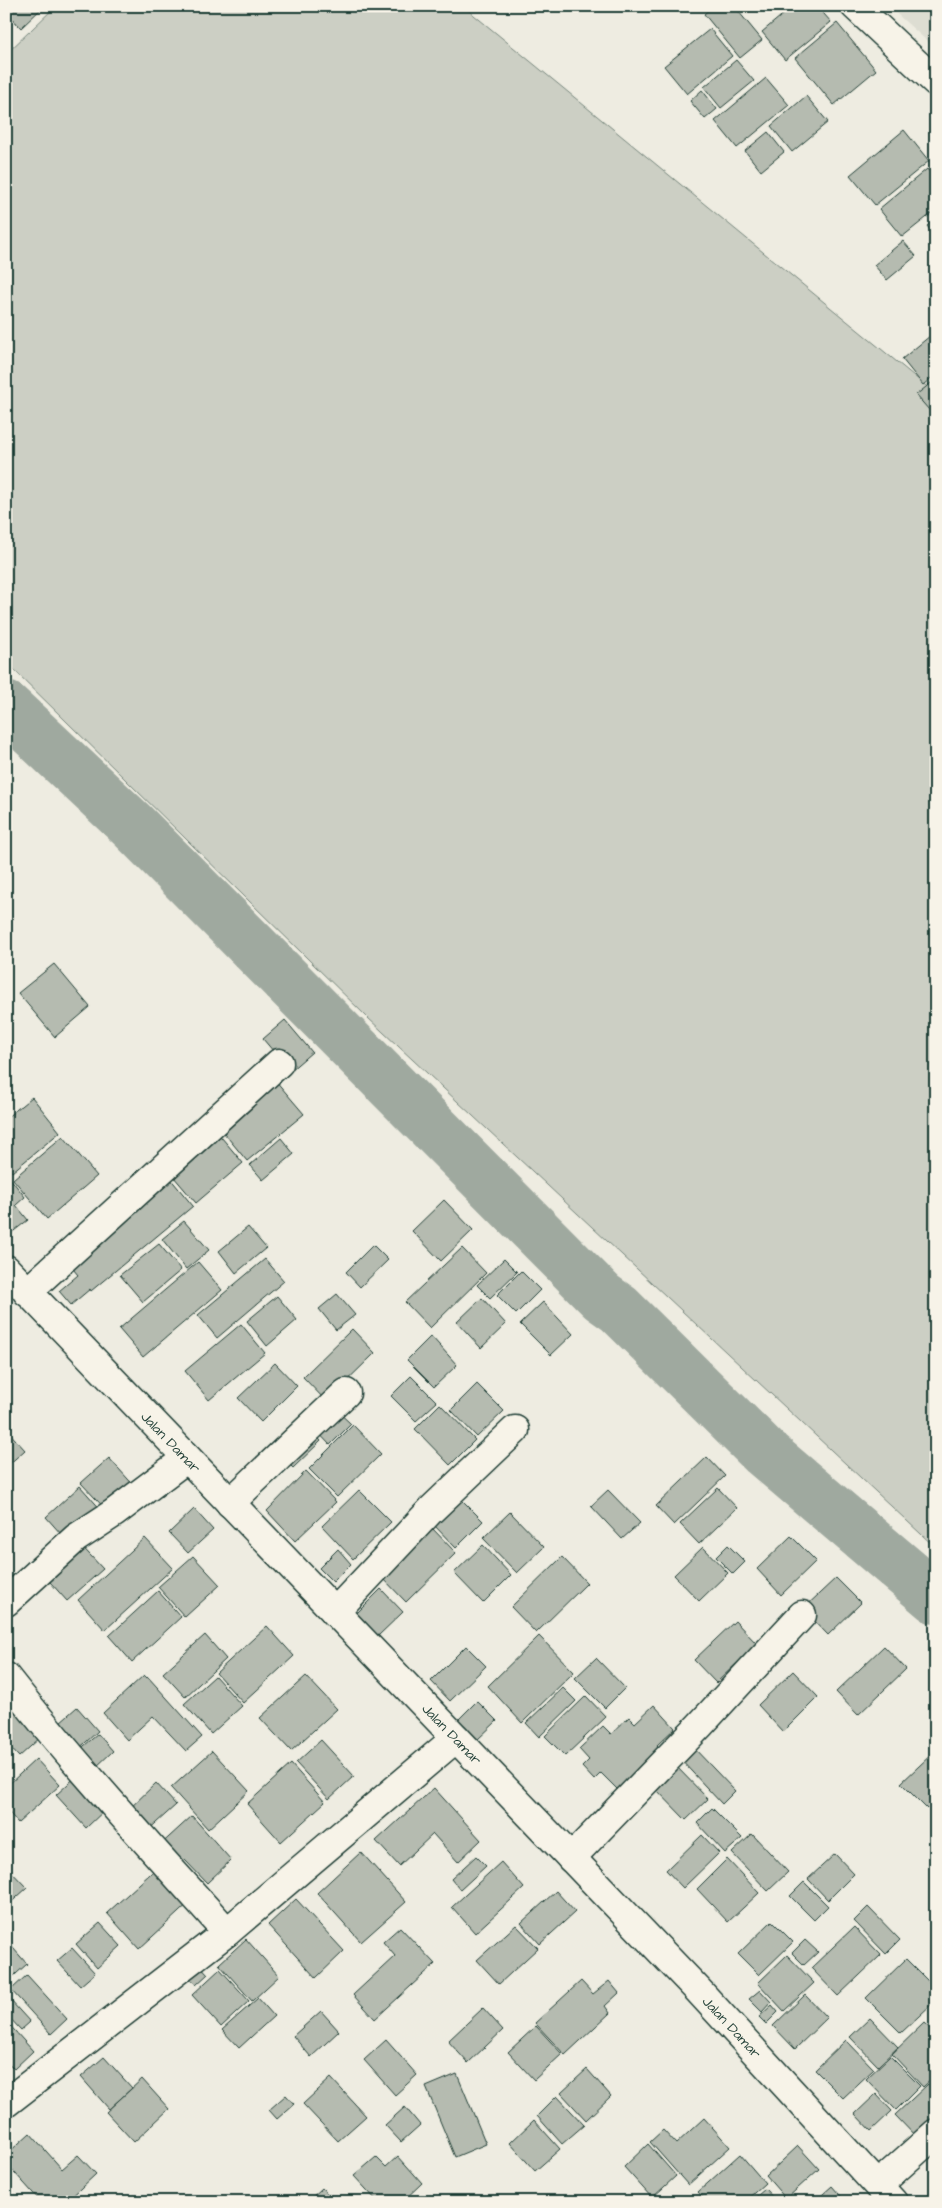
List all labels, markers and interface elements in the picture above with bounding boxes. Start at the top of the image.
street label: Jalan Damar [136,1408,205,1478]
street label: Jalan Damar [417,1700,486,1770]
street label: Jalan Damar [697,1992,766,2063]

